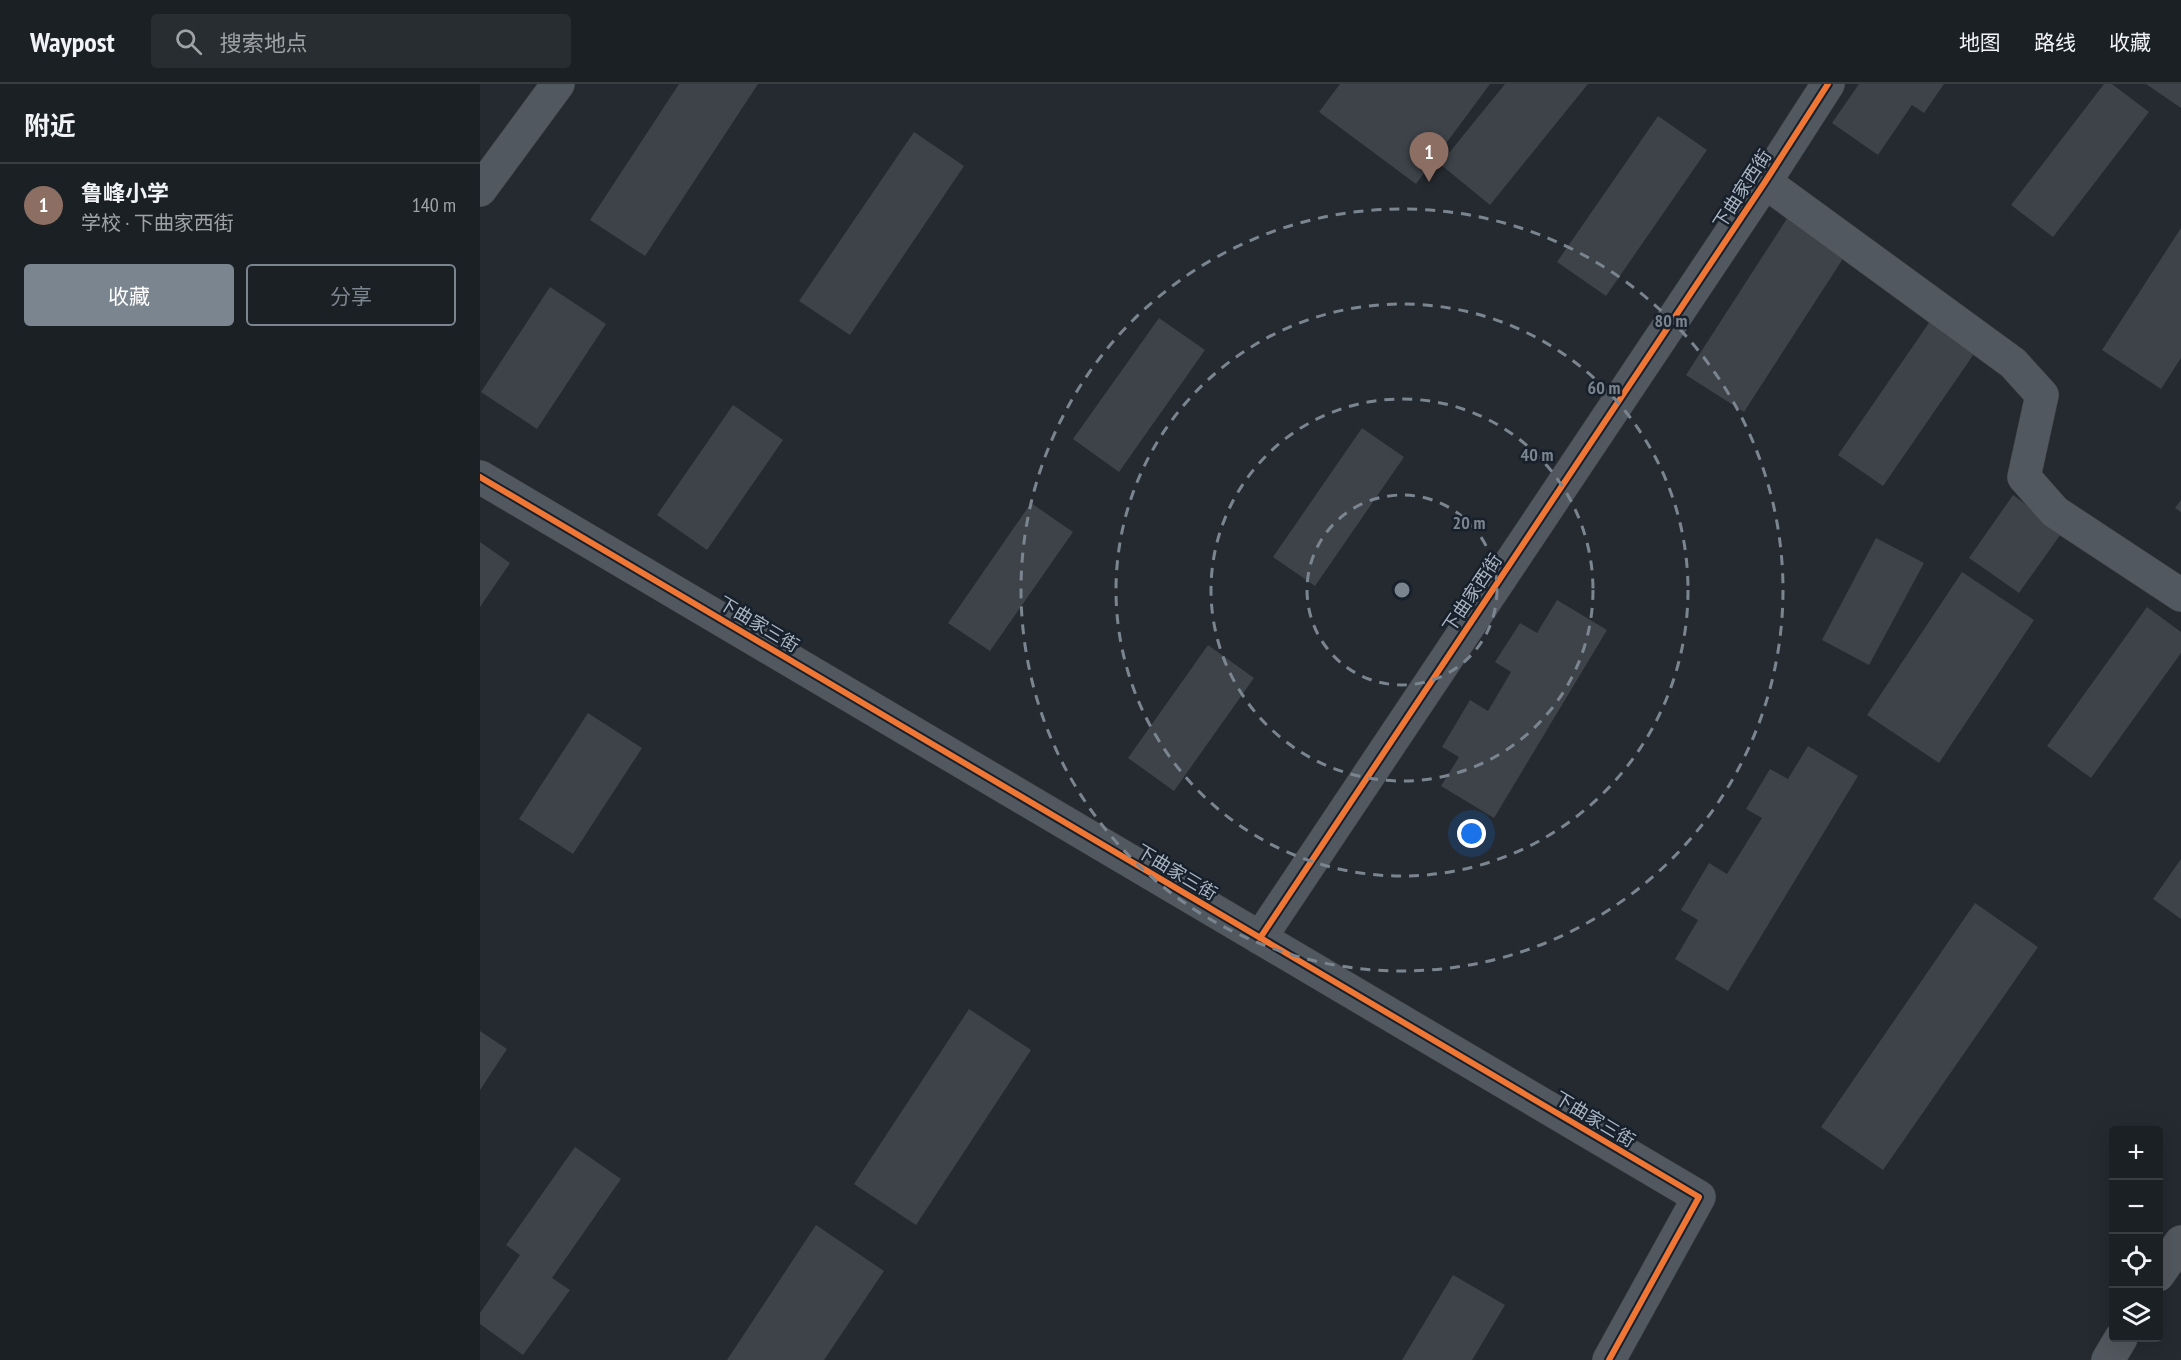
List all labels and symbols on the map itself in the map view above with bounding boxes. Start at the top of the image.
pin: 1 [1410,132,1448,182]
street label: 下曲家西街 [1708,145,1776,233]
text: 80 m [1655,309,1687,332]
text: 60 m [1588,376,1620,399]
text: 40 m [1521,443,1553,466]
text: 20 m [1453,511,1485,534]
street label: 下曲家西街 [1437,549,1507,637]
centre of rings [1392,580,1412,600]
street label: 下曲家三街 [715,591,803,657]
your location [1457,819,1486,848]
street label: 下曲家三街 [1133,839,1221,905]
street label: 下曲家三街 [1551,1086,1639,1152]

